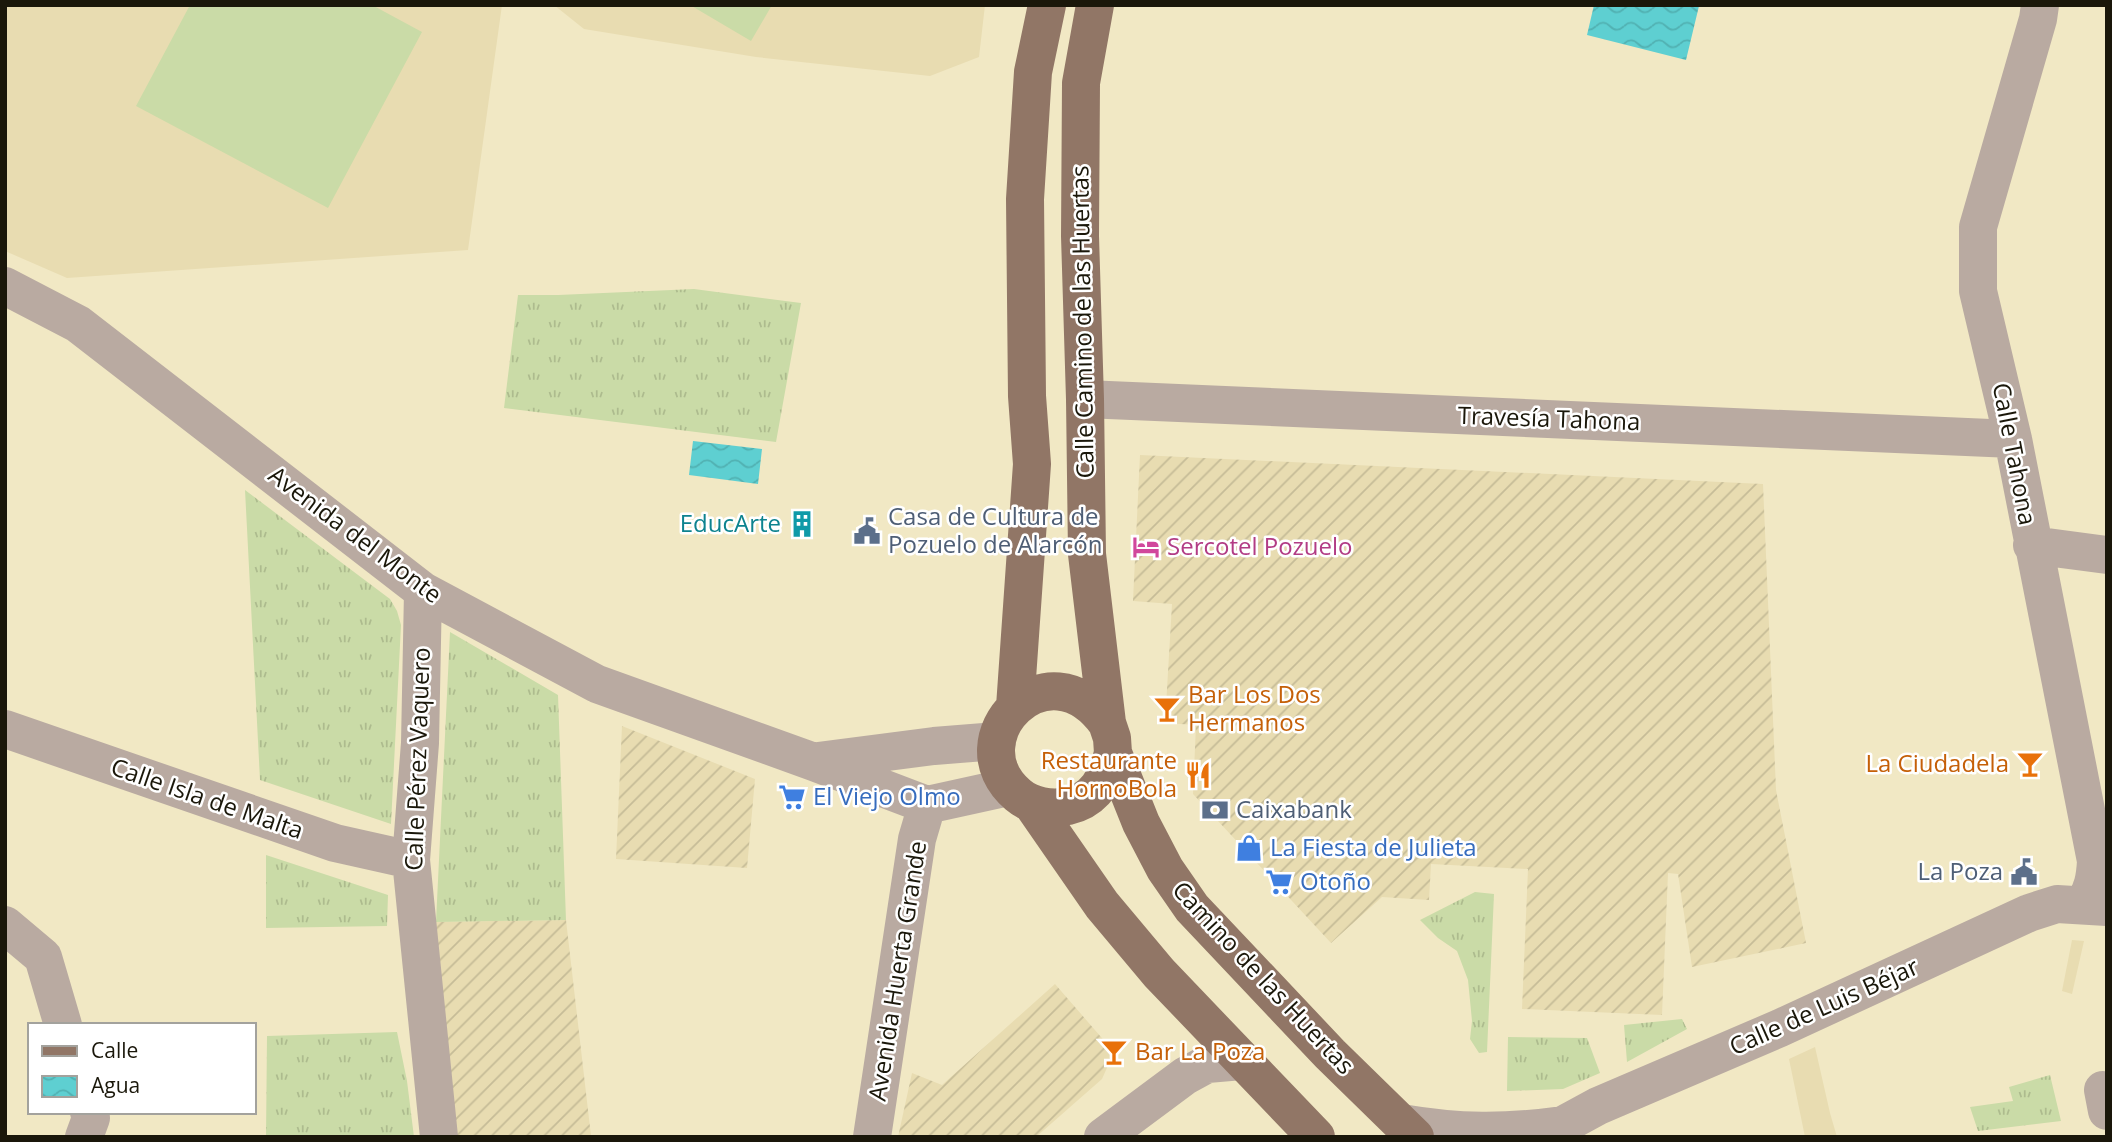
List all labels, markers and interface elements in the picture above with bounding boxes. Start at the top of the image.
street label: Calle Camino de las Huertas [1062,165,1101,479]
street label: Calle Tahona [1986,380,2045,528]
street label: Travesía Tahona [1457,398,1641,437]
street label: Avenida del Monte [263,458,449,610]
place label: Casa de Cultura de Pozuelo de Alarcón [888,499,1102,560]
place label: EducArte [680,506,781,539]
building icon: EducArte [787,509,817,539]
public building icon: Casa de Cultura de Pozuelo de Alarcón [852,516,882,546]
place label: Sercotel Pozuelo [1167,529,1353,562]
hotel icon: Sercotel Pozuelo [1131,532,1161,562]
street label: Calle Pérez Vaquero [396,647,437,871]
place label: Bar Los Dos Hermanos [1188,677,1321,738]
bar icon: Bar Los Dos Hermanos [1152,694,1182,724]
place label: Restaurante HornoBola [1041,743,1177,804]
place label: La Ciudadela [1865,746,2009,779]
street label: Calle Isla de Malta [107,749,308,846]
bar icon: La Ciudadela [2015,749,2045,779]
restaurant icon: Restaurante HornoBola [1183,760,1213,790]
place label: El Viejo Olmo [813,779,961,812]
supermarket icon: El Viejo Olmo [777,782,807,812]
place label: Caixabank [1236,792,1352,825]
bank icon: Caixabank [1200,795,1230,825]
place label: La Fiesta de Julieta [1270,830,1477,863]
shop icon: La Fiesta de Julieta [1234,833,1264,863]
street label: Avenida Huerta Grande [860,838,933,1103]
place label: La Poza [1917,854,2003,887]
public building icon: La Poza [2009,857,2039,887]
place label: Otoño [1300,864,1371,897]
supermarket icon: Otoño [1264,867,1294,897]
street label: Camino de las Huertas [1166,873,1362,1081]
street label: Calle de Luis Béjar [1724,949,1923,1062]
legend [28,1023,256,1114]
place label: Bar La Poza [1135,1034,1265,1067]
text: Calle [91,1036,138,1064]
bar icon: Bar La Poza [1099,1037,1129,1067]
text: Agua [91,1071,140,1099]

